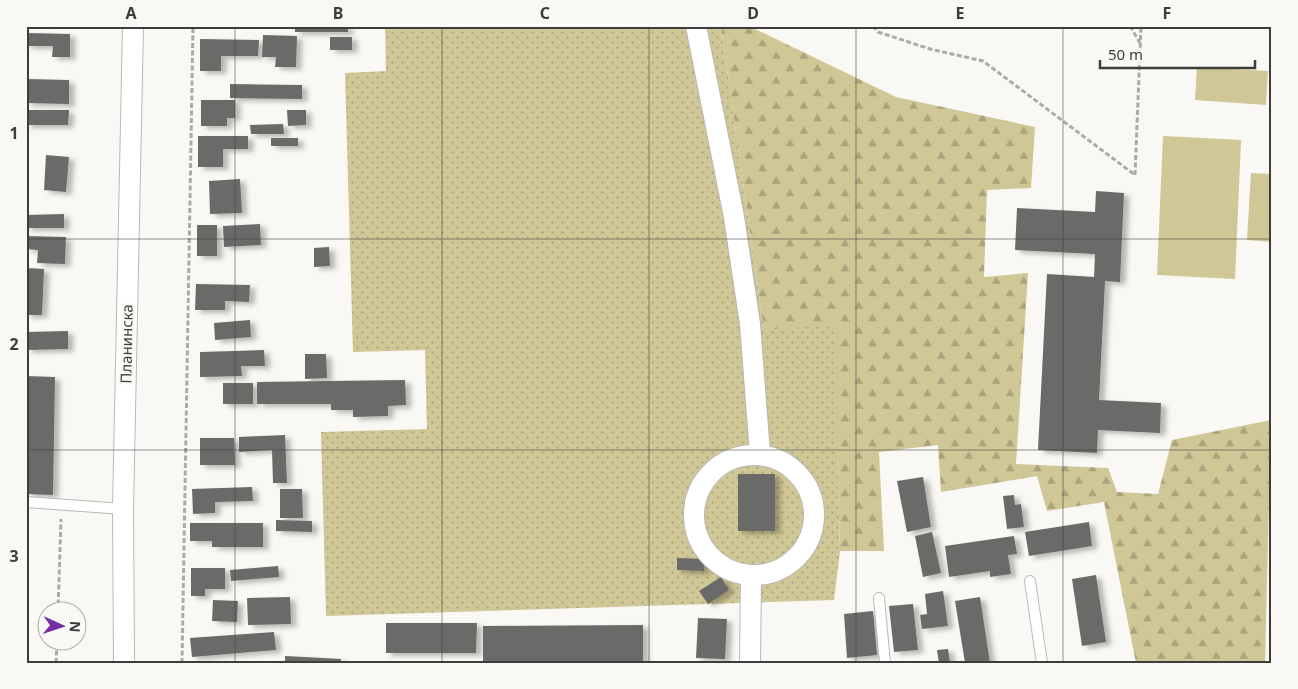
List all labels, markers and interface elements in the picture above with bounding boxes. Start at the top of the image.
text: A [125,2,137,24]
text: B [333,2,343,24]
text: C [540,2,550,24]
text: D [747,2,759,24]
text: E [956,2,965,24]
text: F [1163,2,1171,24]
scale bar [1100,38,1256,70]
text: 50 m [1108,44,1143,64]
text: 1 [9,122,19,144]
street label: Планинска [115,304,137,384]
text: 2 [9,333,19,355]
text: 3 [9,545,19,567]
north arrow [38,602,88,652]
text: N [66,621,85,633]

